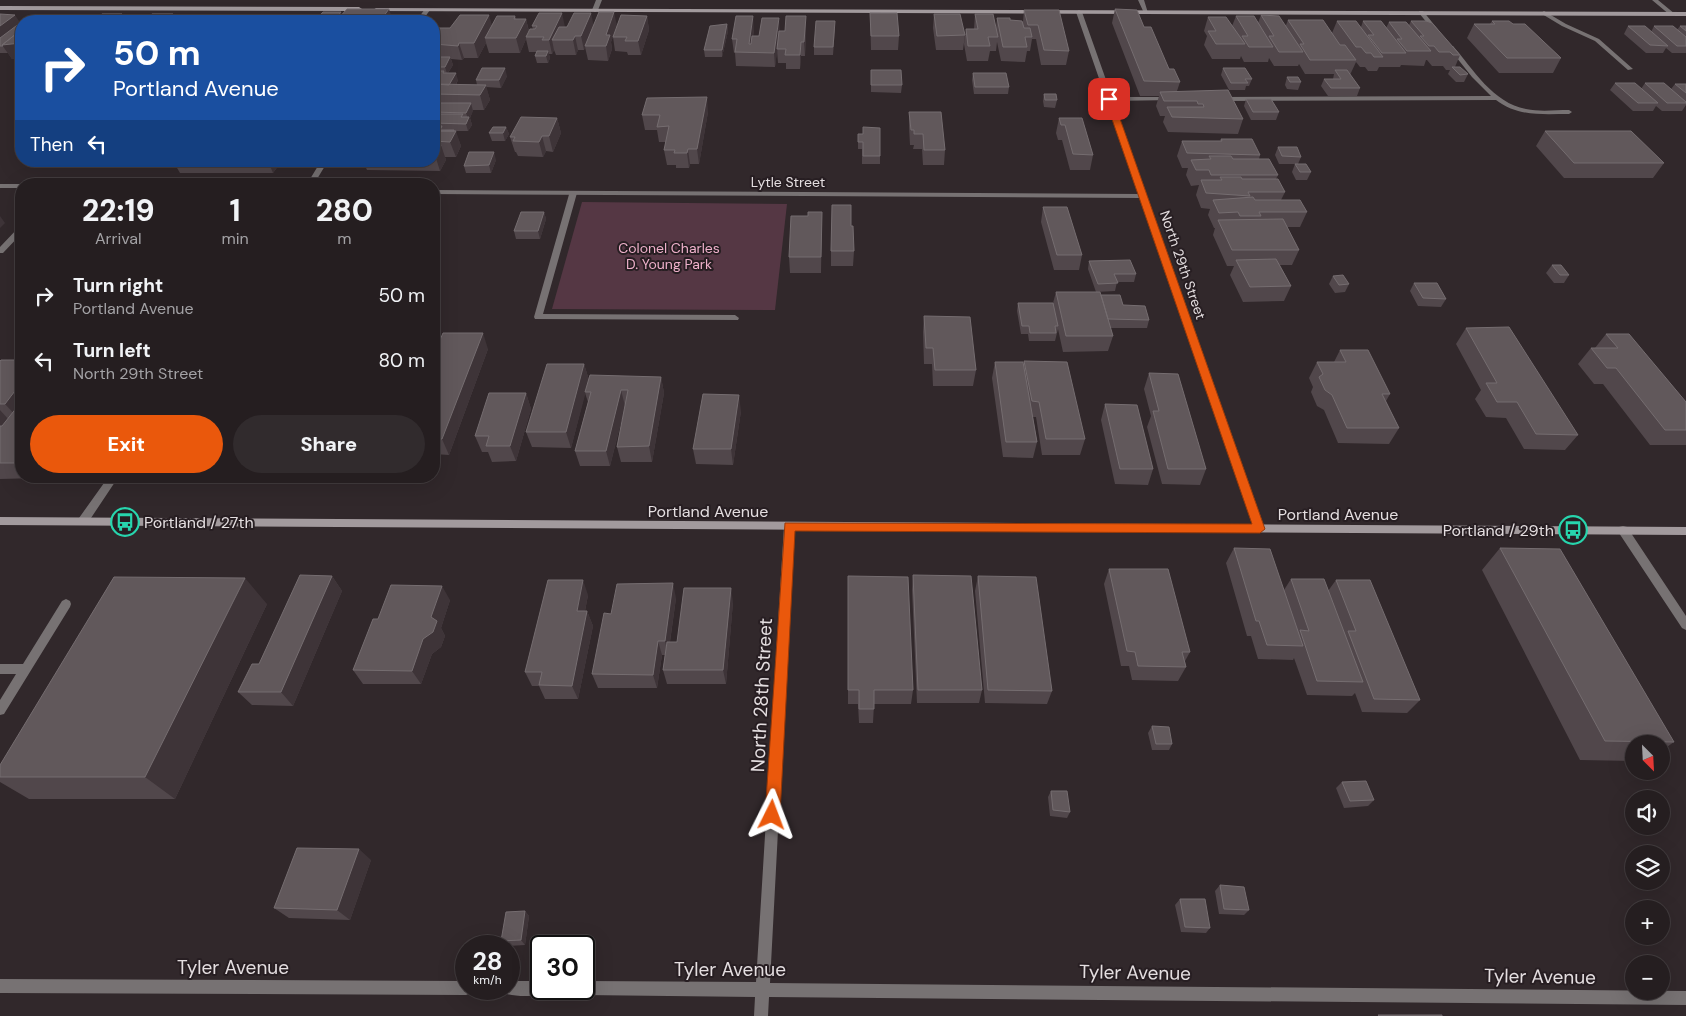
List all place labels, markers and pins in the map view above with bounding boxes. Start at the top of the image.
pin [1088,78,1130,120]
bus stop icon: Portland / 27th [110,507,140,537]
place label: Portland / 27th [144,512,254,533]
bus stop icon: Portland / 29th [1558,515,1588,545]
place label: Portland / 29th [1443,520,1554,541]

